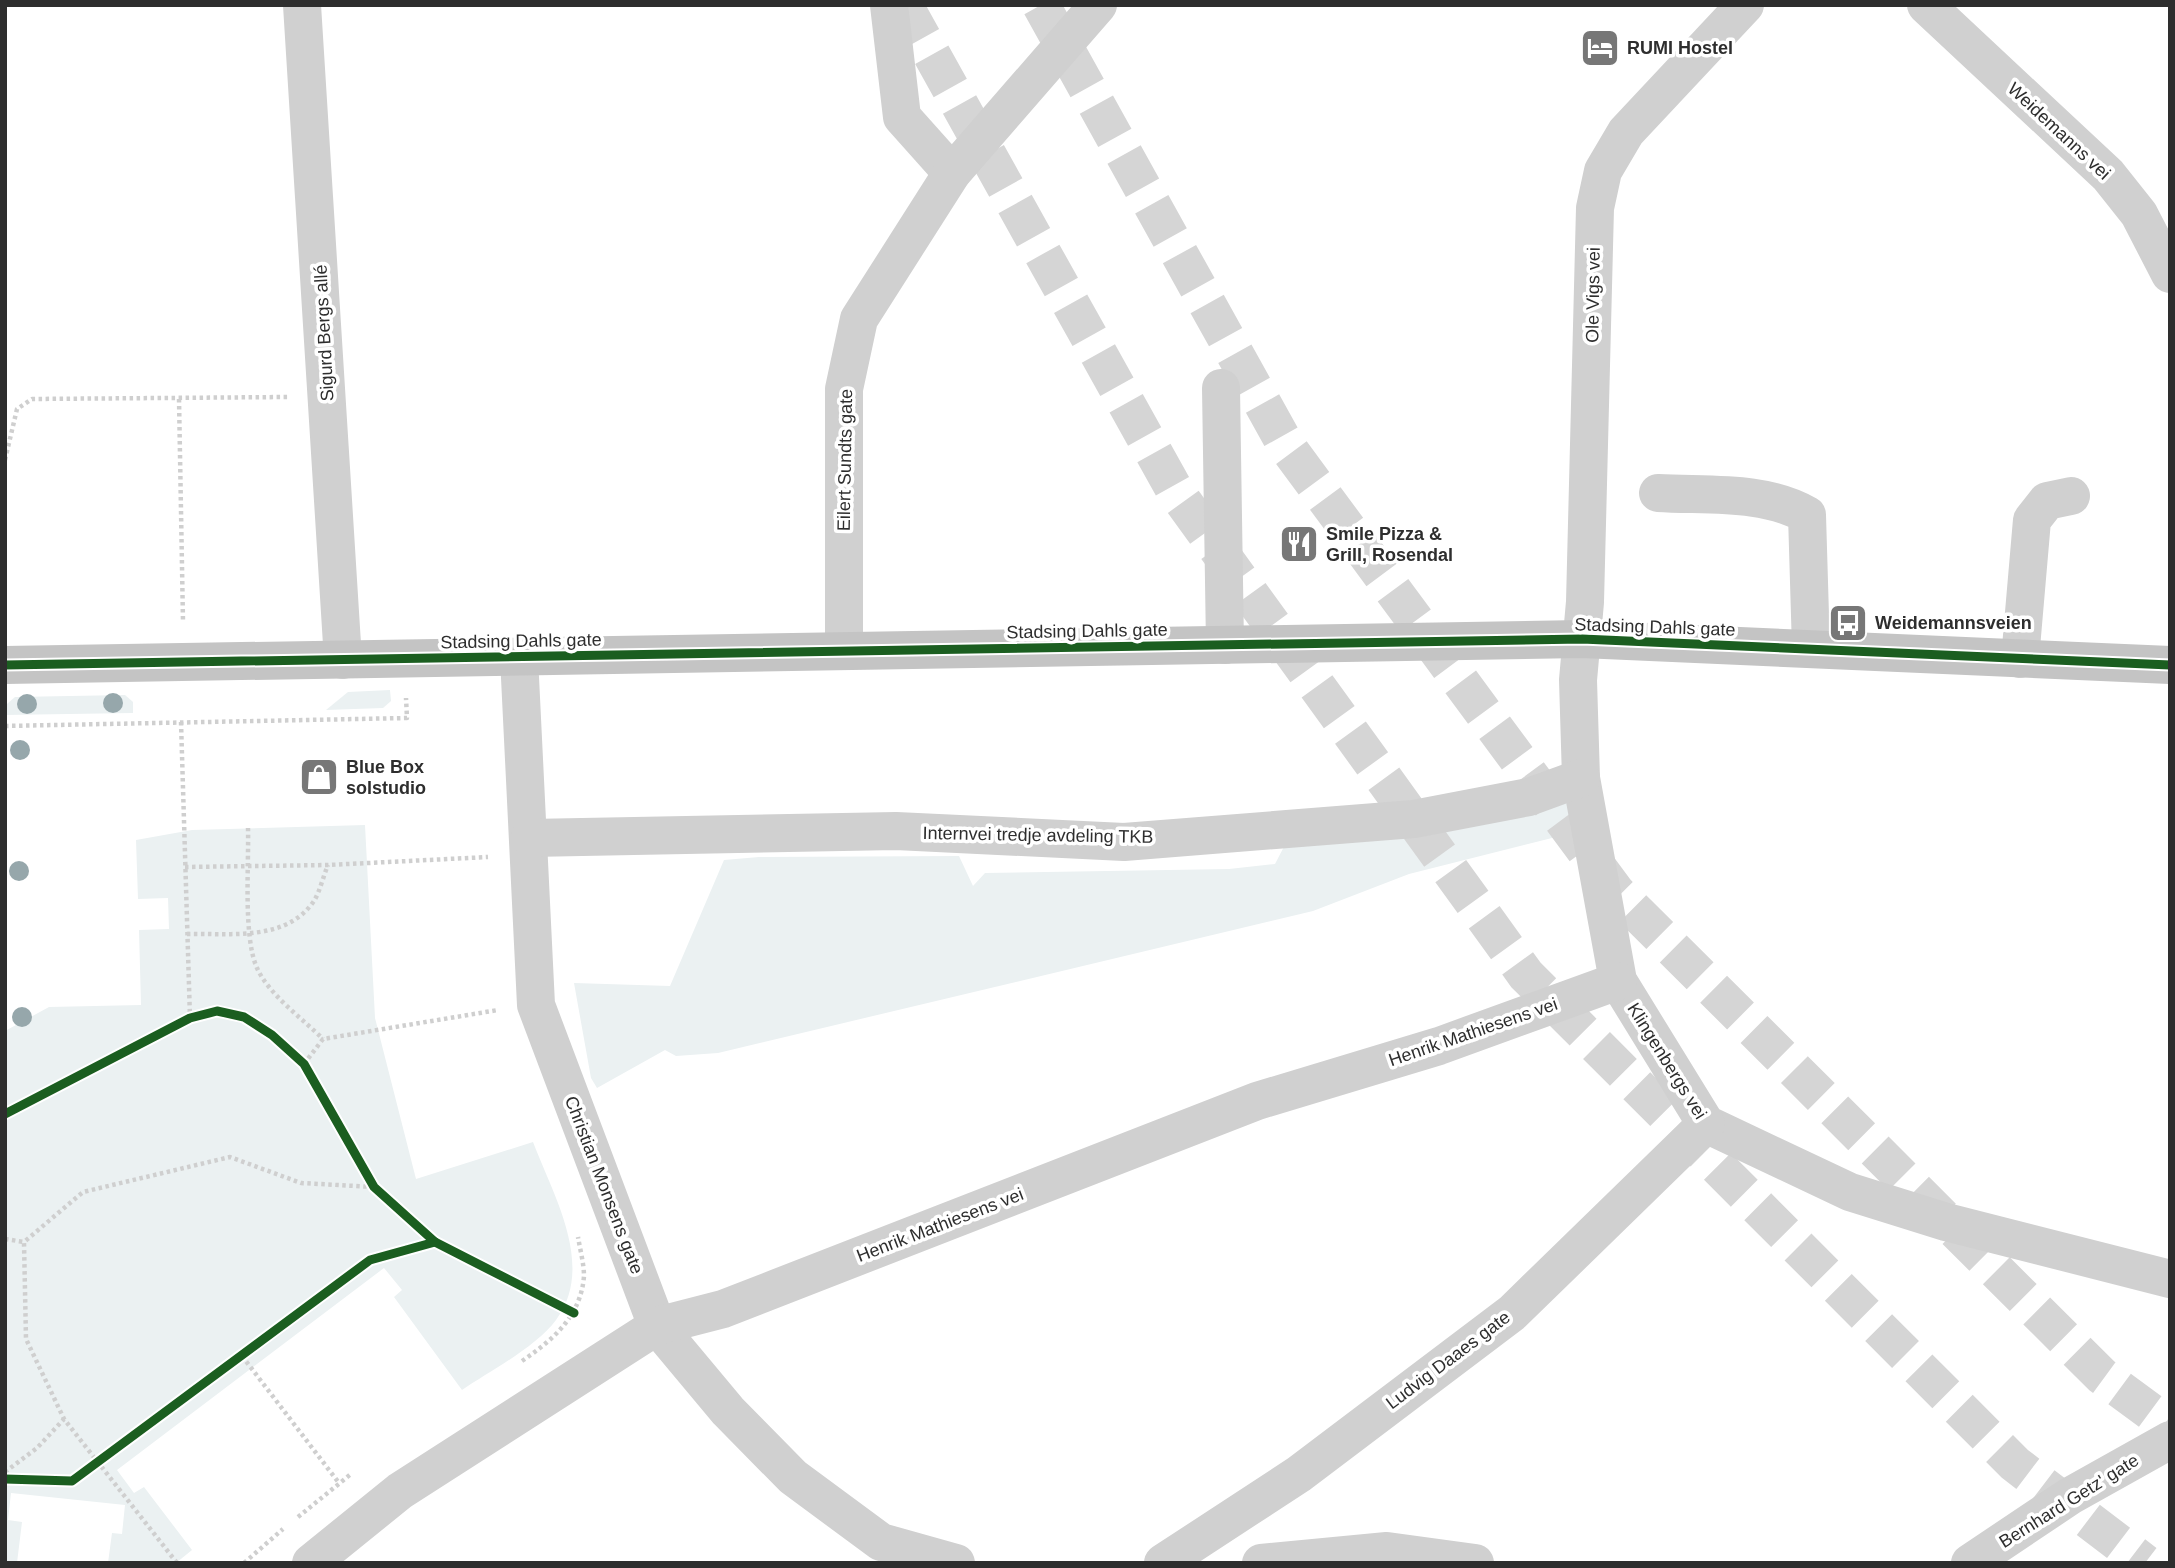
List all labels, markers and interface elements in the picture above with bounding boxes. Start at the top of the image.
hotel icon: RUMI Hostel [1579,27,1621,69]
place label: RUMI Hostel [1627,38,1733,58]
street label: Weidemanns vei [2004,78,2114,184]
street label: Ole Vigs vei [1582,247,1604,343]
street label: Sigurd Bergs allé [310,264,338,402]
street label: Eilert Sundts gate [834,389,856,531]
restaurant icon: Smile Pizza & Grill, Rosendal [1278,523,1320,565]
place label: Smile Pizza & Grill, Rosendal [1326,524,1453,565]
bus stop icon: Weidemannsveien [1827,602,1869,644]
place label: Weidemannsveien [1875,613,2032,633]
street label: Stadsing Dahls gate [1574,614,1736,640]
street label: Stadsing Dahls gate [1006,620,1168,642]
street label: Stadsing Dahls gate [440,630,602,652]
shop icon: Blue Box solstudio [298,756,340,798]
place label: Blue Box solstudio [346,757,426,798]
street label: Internvei tredje avdeling TKB [922,823,1154,847]
street label: Henrik Mathiesens vei [1386,994,1560,1070]
street label: Klingenbergs vei [1623,999,1711,1123]
street label: Christian Monsens gate [561,1093,647,1277]
street label: Henrik Mathiesens vei [854,1184,1026,1266]
street label: Ludvig Daaes gate [1382,1307,1514,1413]
street label: Bernhard Getz' gate [1996,1450,2142,1552]

